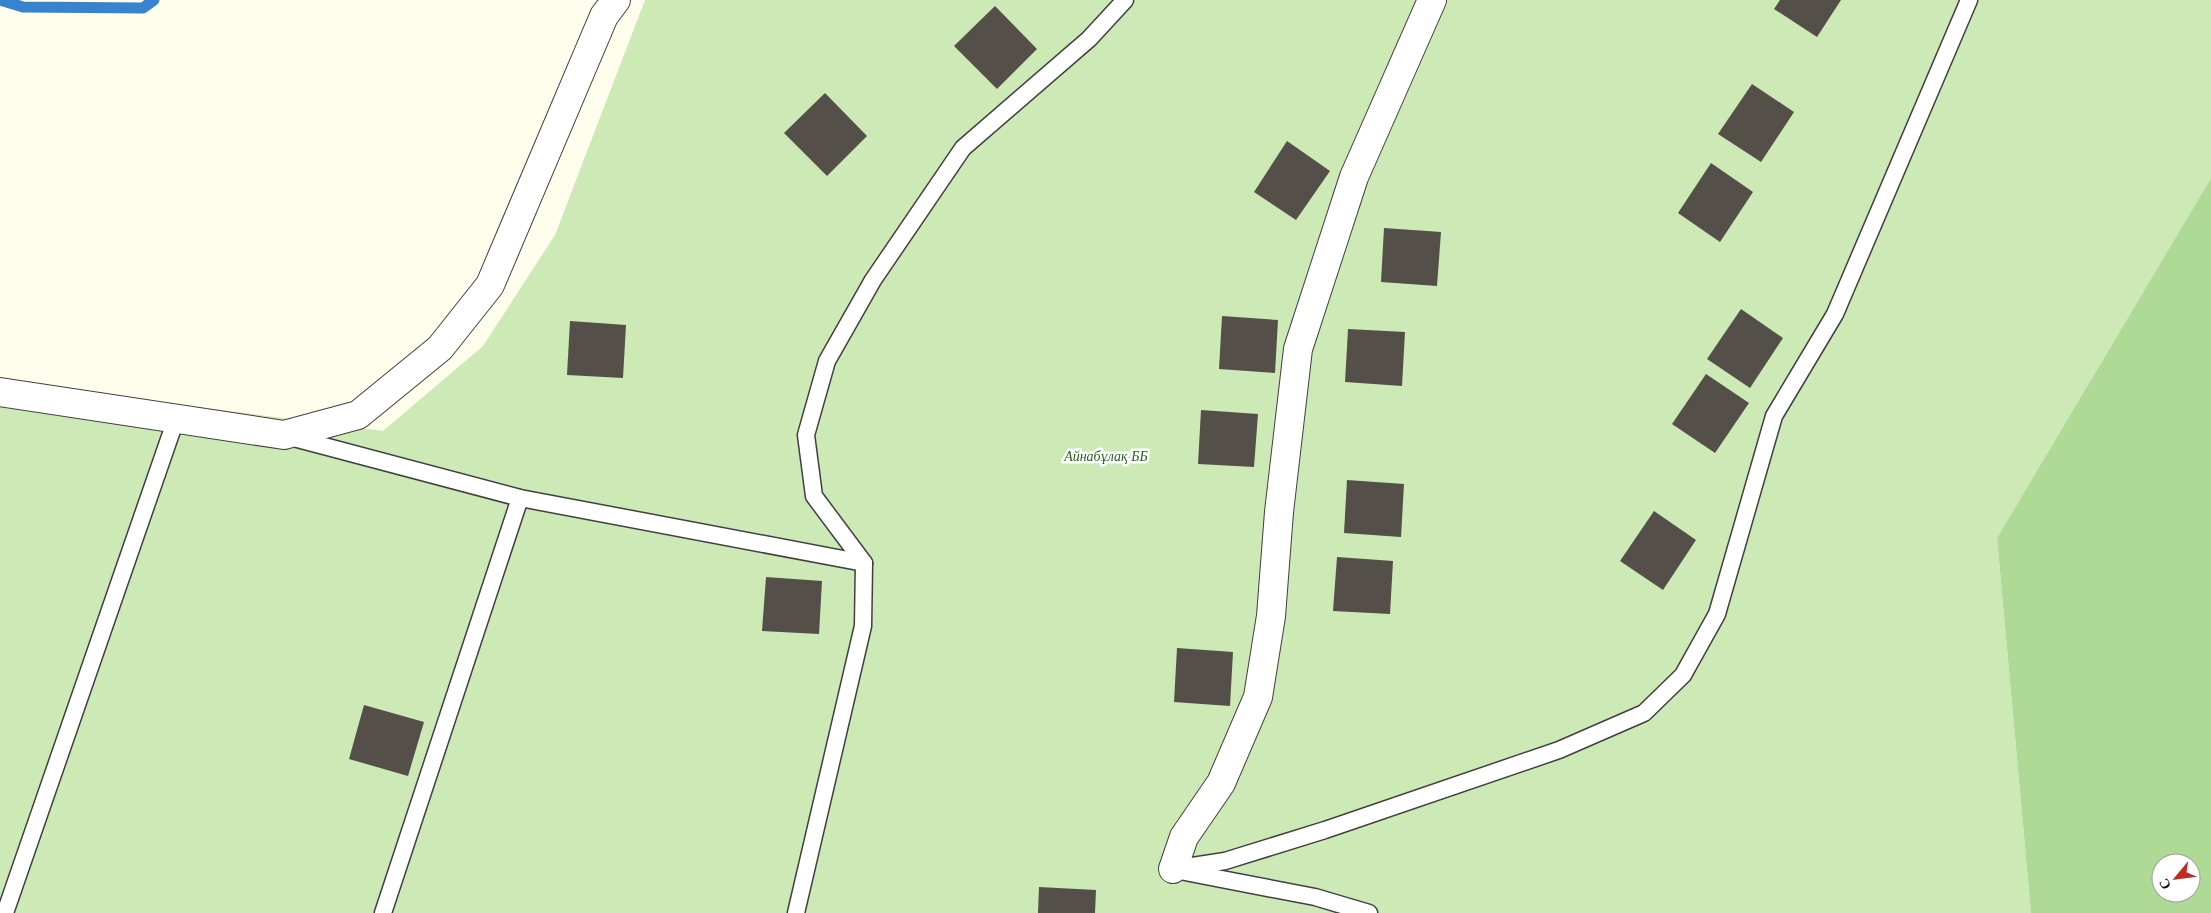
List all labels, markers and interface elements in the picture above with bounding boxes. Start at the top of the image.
park label: Айнабұлақ ББ [1063,447,1148,465]
north arrow [2151,853,2201,903]
text: С [2154,876,2175,893]

